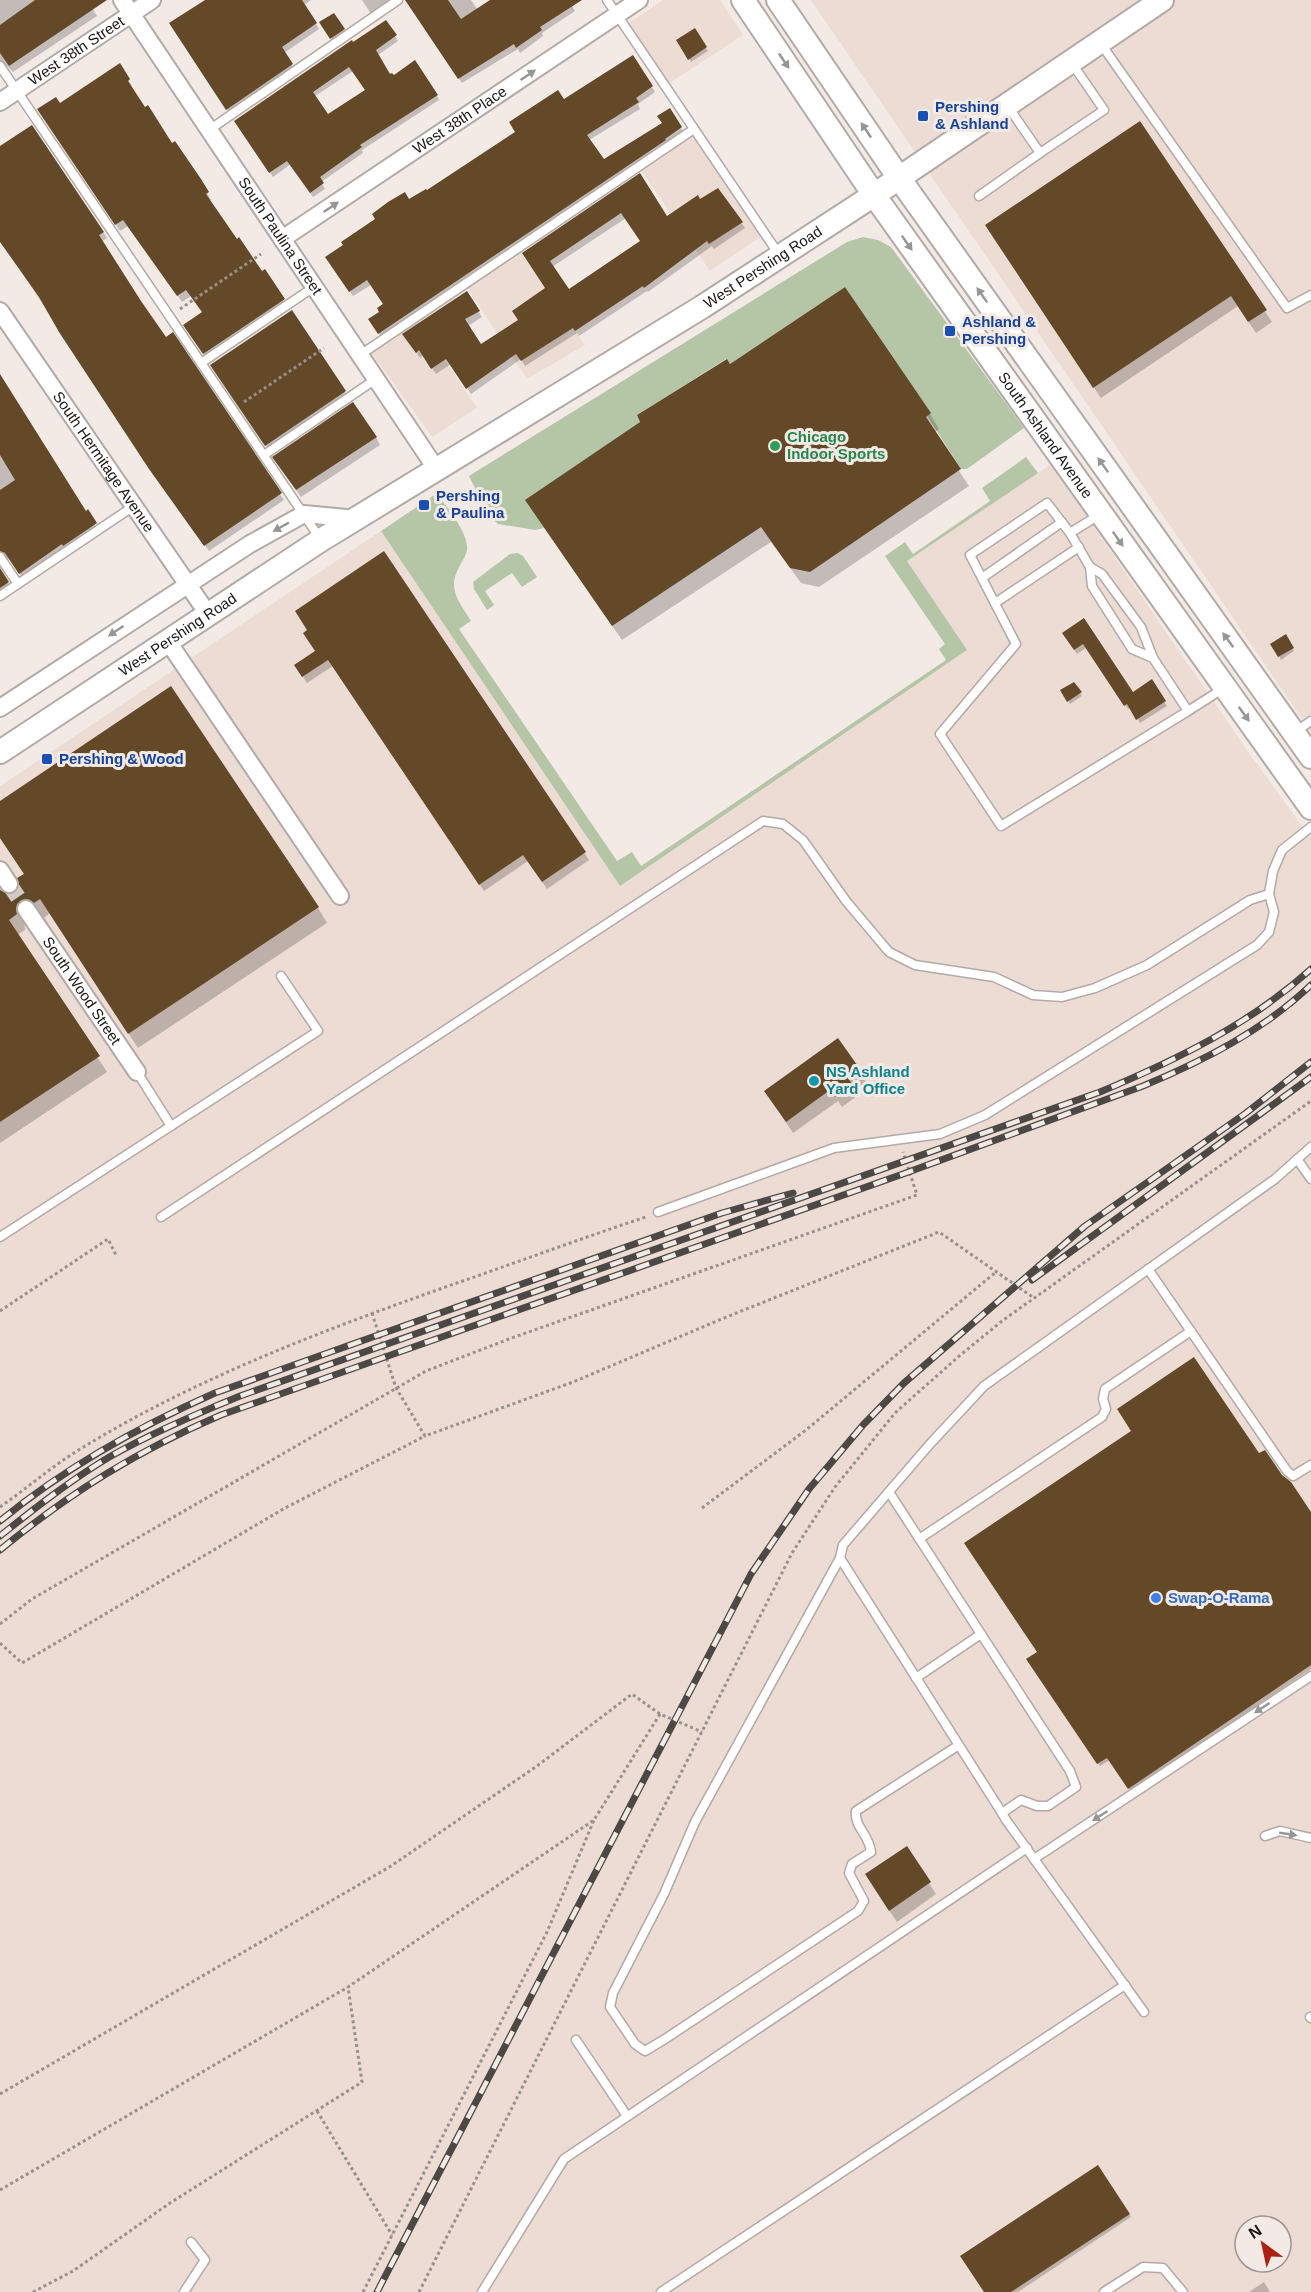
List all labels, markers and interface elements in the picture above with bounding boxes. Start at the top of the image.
street label: West 38th Street [25,12,128,88]
one-way arrow [778,53,790,69]
one-way arrow [519,69,535,81]
street label: West 38th Place [410,82,510,157]
place label: Pershing & Ashland [935,98,1009,132]
marker: Pershing & Ashland [916,109,930,123]
one-way arrow [861,122,872,138]
street label: South Paulina Street [235,174,326,298]
one-way arrow [323,202,339,213]
street label: West Pershing Road [700,222,825,312]
one-way arrow [901,235,913,251]
one-way arrow [976,288,988,304]
place label: Ashland & Pershing [962,313,1036,347]
marker: Ashland & Pershing [943,324,957,338]
street label: South Ashland Avenue [995,369,1096,501]
street label: South Hermitage Avenue [50,388,158,535]
place label: Chicago Indoor Sports [787,428,885,462]
marker: Chicago Indoor Sports [768,439,782,453]
one-way arrow [1097,457,1109,473]
place label: Pershing & Paulina [436,487,505,521]
marker: Pershing & Paulina [417,498,431,512]
one-way arrow [272,522,289,532]
one-way arrow [1112,530,1124,546]
street label: West Pershing Road [115,589,239,679]
one-way arrow [108,625,124,636]
one-way arrow [1222,633,1234,649]
one-way arrow [1238,706,1250,722]
place label: Pershing & Wood [59,750,184,767]
marker: Pershing & Wood [40,752,54,766]
street label: South Wood Street [40,933,125,1048]
place label: NS Ashland Yard Office [826,1063,910,1097]
marker: NS Ashland Yard Office [807,1074,821,1088]
place label: Swap-O-Rama [1168,1589,1270,1606]
marker: Swap-O-Rama [1149,1591,1163,1605]
one-way arrow [1254,1702,1270,1713]
one-way arrow [1091,1810,1108,1821]
one-way arrow [1279,1829,1298,1838]
north arrow [1233,2214,1293,2274]
text: N [1246,2222,1265,2242]

